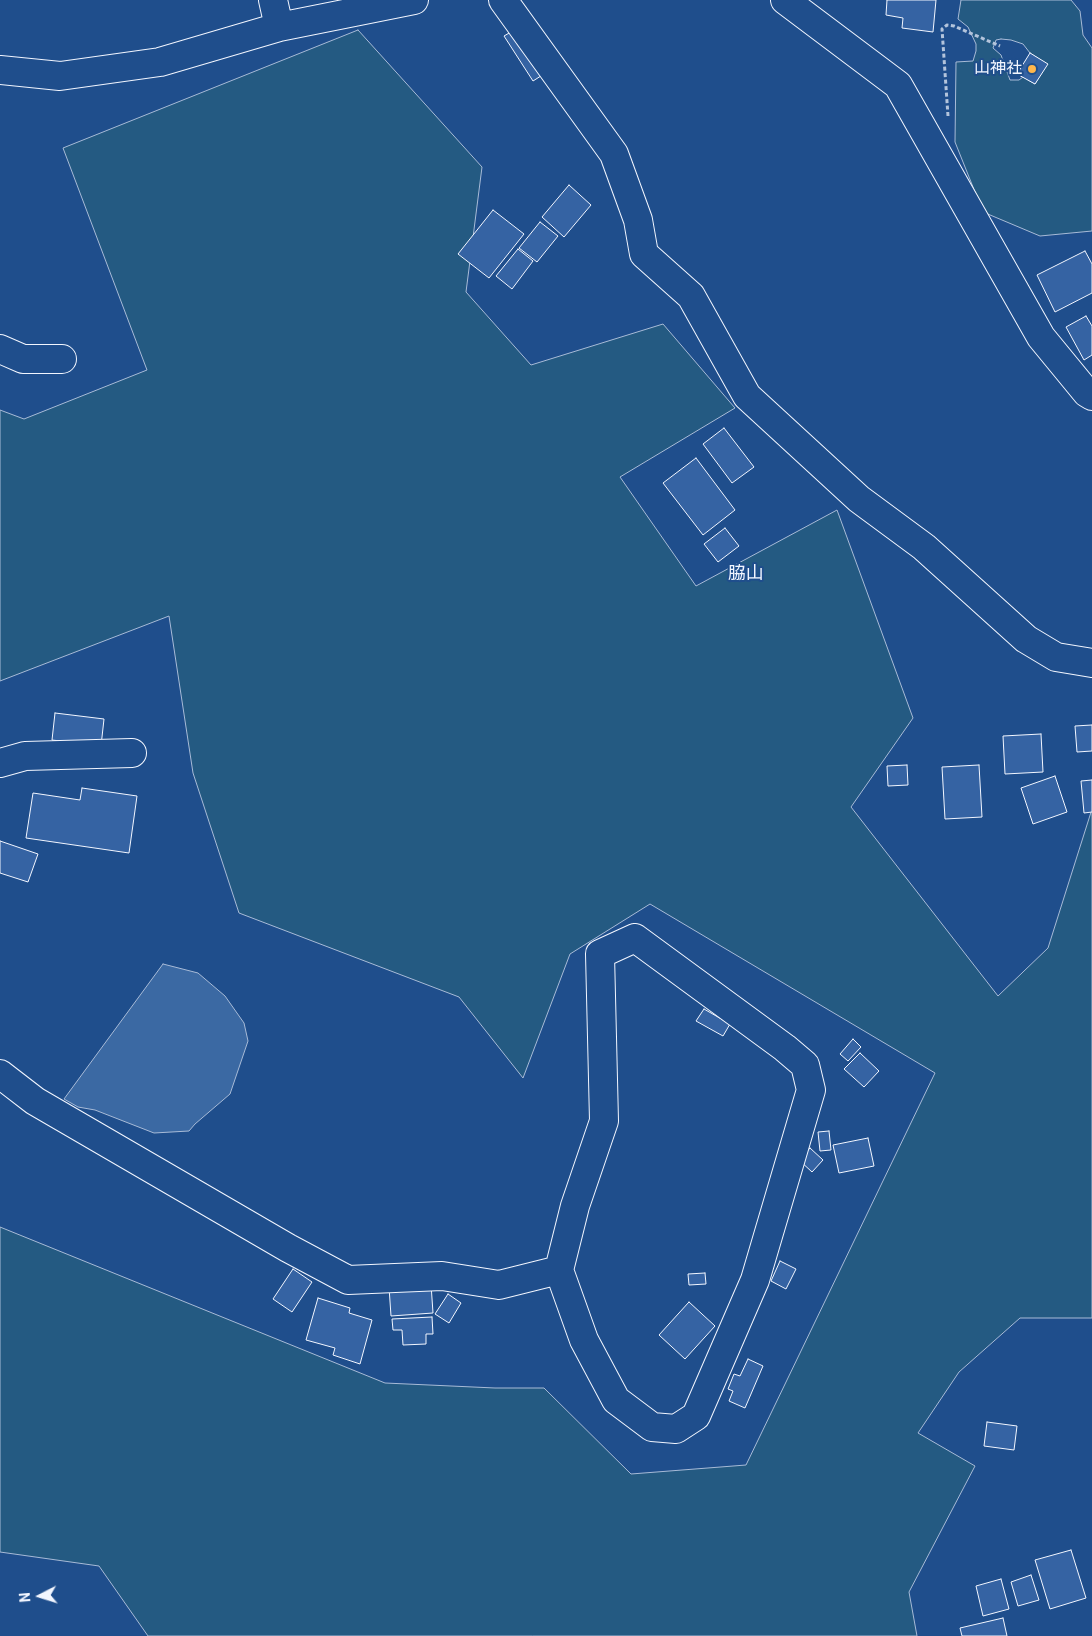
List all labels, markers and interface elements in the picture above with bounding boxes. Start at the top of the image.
place label: 山神社 [974,59,1022,79]
marker: 山神社 [1026,63,1038,75]
district label: 脇山 [728,563,764,585]
north arrow [15,1571,65,1621]
text: N [17,1592,33,1603]

